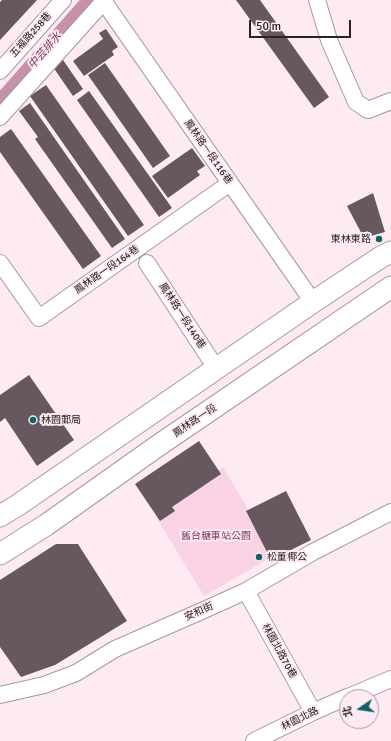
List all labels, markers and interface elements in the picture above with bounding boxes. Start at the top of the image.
street label: 五福路258巷 [8,10,54,60]
scale bar [251,12,353,38]
text: 50 m [256,19,281,34]
water label: 中芸排水 [26,30,64,72]
street label: 鳳林路一段116巷 [181,117,235,187]
place label: 東林東路 [331,233,371,245]
marker: 東林東路 [374,234,384,244]
street label: 鳳林路一段164巷 [72,243,142,297]
street label: 鳳林路一段140巷 [156,281,208,351]
street label: 鳳林路一段 [171,402,219,440]
place label: 林園郵局 [41,414,81,426]
marker: 林園郵局 [28,415,38,425]
park label: 舊台糖車站公園 [181,530,251,542]
place label: 松董椰公 [267,551,307,563]
marker: 松董椰公 [254,552,264,562]
street label: 安和街 [183,600,215,624]
street label: 林園北路70巷 [259,622,299,680]
north arrow [339,689,379,729]
street label: 林園北路 [279,705,321,733]
text: 北 [340,705,355,718]

